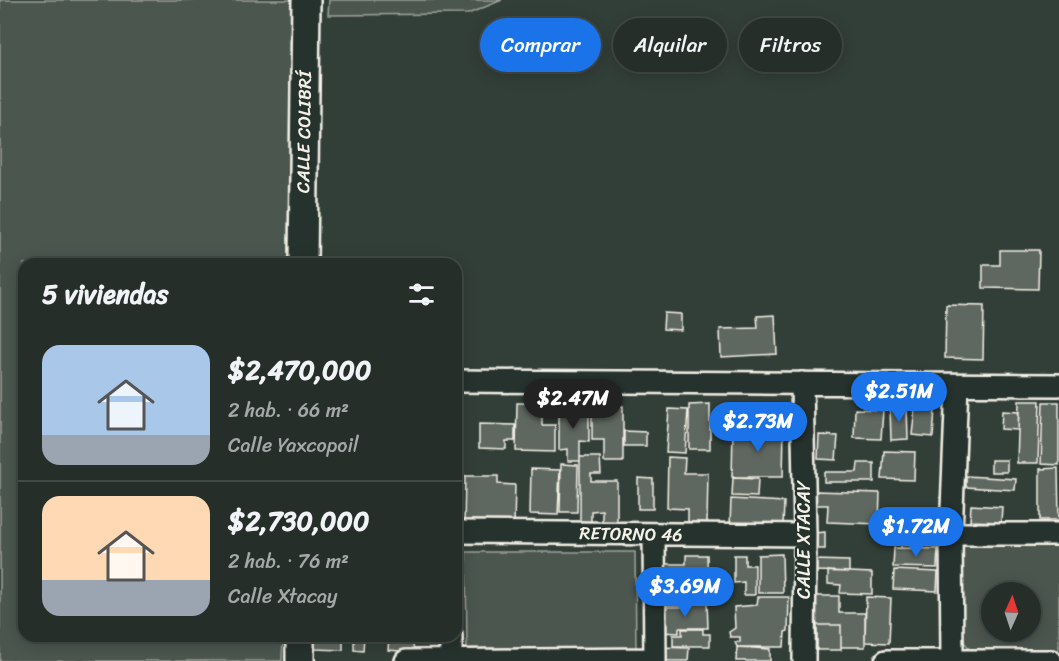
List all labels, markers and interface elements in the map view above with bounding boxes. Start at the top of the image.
chip: Comprar [480,18,601,72]
chip: Alquilar [613,18,727,72]
chip: Filtros [739,18,842,72]
street label: CALLE COLIBRÍ [287,69,321,193]
text: 5 viviendas [42,271,169,317]
icon: filters [405,278,438,311]
text: $2,470,000 [228,347,371,393]
icon: home [90,369,162,441]
pin: $2.51M [850,372,948,423]
text: $2.51M [865,374,933,409]
pin: $2.47M [524,379,622,430]
text: $2.47M [537,381,609,416]
text: 2 hab. · 66 m² [228,393,349,428]
pin: $2.73M [709,402,807,453]
text: $2.73M [723,404,793,439]
text: Calle Yaxcopoil [228,428,359,463]
street label: CALLE XTACAY [788,480,820,599]
text: $2,730,000 [228,498,369,544]
pin: $1.72M [867,507,965,558]
text: $1.72M [882,509,950,544]
street label: RETORNO 46 [579,517,683,551]
icon: home [90,520,162,592]
text: 2 hab. · 76 m² [228,544,349,579]
pin: $3.69M [636,567,734,618]
text: $3.69M [650,569,720,604]
text: Calle Xtacay [228,579,337,614]
north arrow [981,582,1041,642]
map controls [981,582,1041,642]

